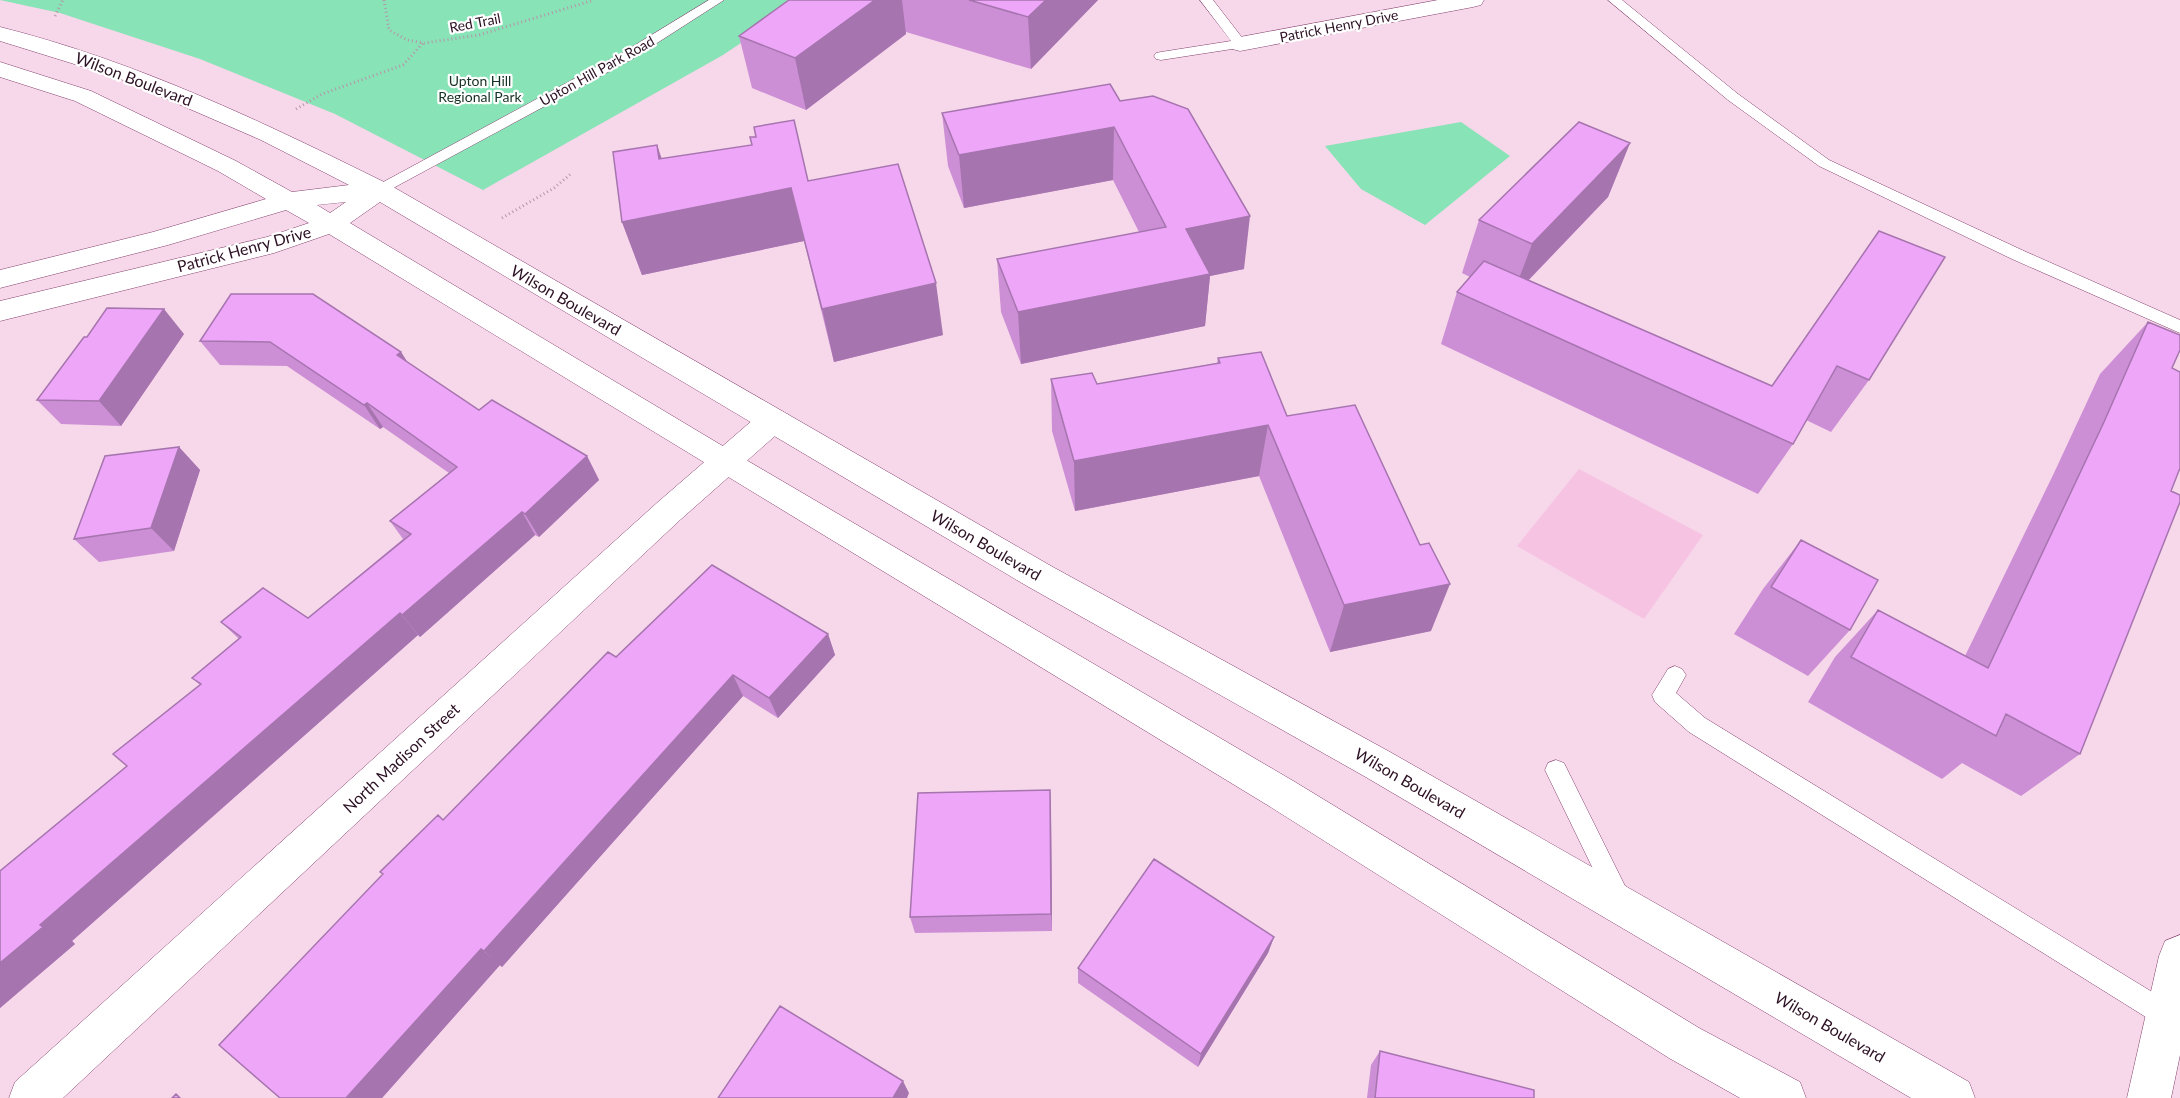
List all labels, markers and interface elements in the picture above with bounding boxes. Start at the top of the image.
street label: Patrick Henry Drive [1278,6,1400,45]
street label: Red Trail [448,9,502,36]
street label: Upton Hill Park Road [537,32,657,109]
street label: Wilson Boulevard [73,47,195,110]
park label: Upton Hill Regional Park [438,72,523,105]
street label: Patrick Henry Drive [175,222,313,276]
street label: Wilson Boulevard [508,260,625,339]
street label: Wilson Boulevard [928,505,1045,584]
street label: North Madison Street [339,699,463,816]
street label: Wilson Boulevard [1352,743,1469,822]
street label: Wilson Boulevard [1772,987,1889,1066]

